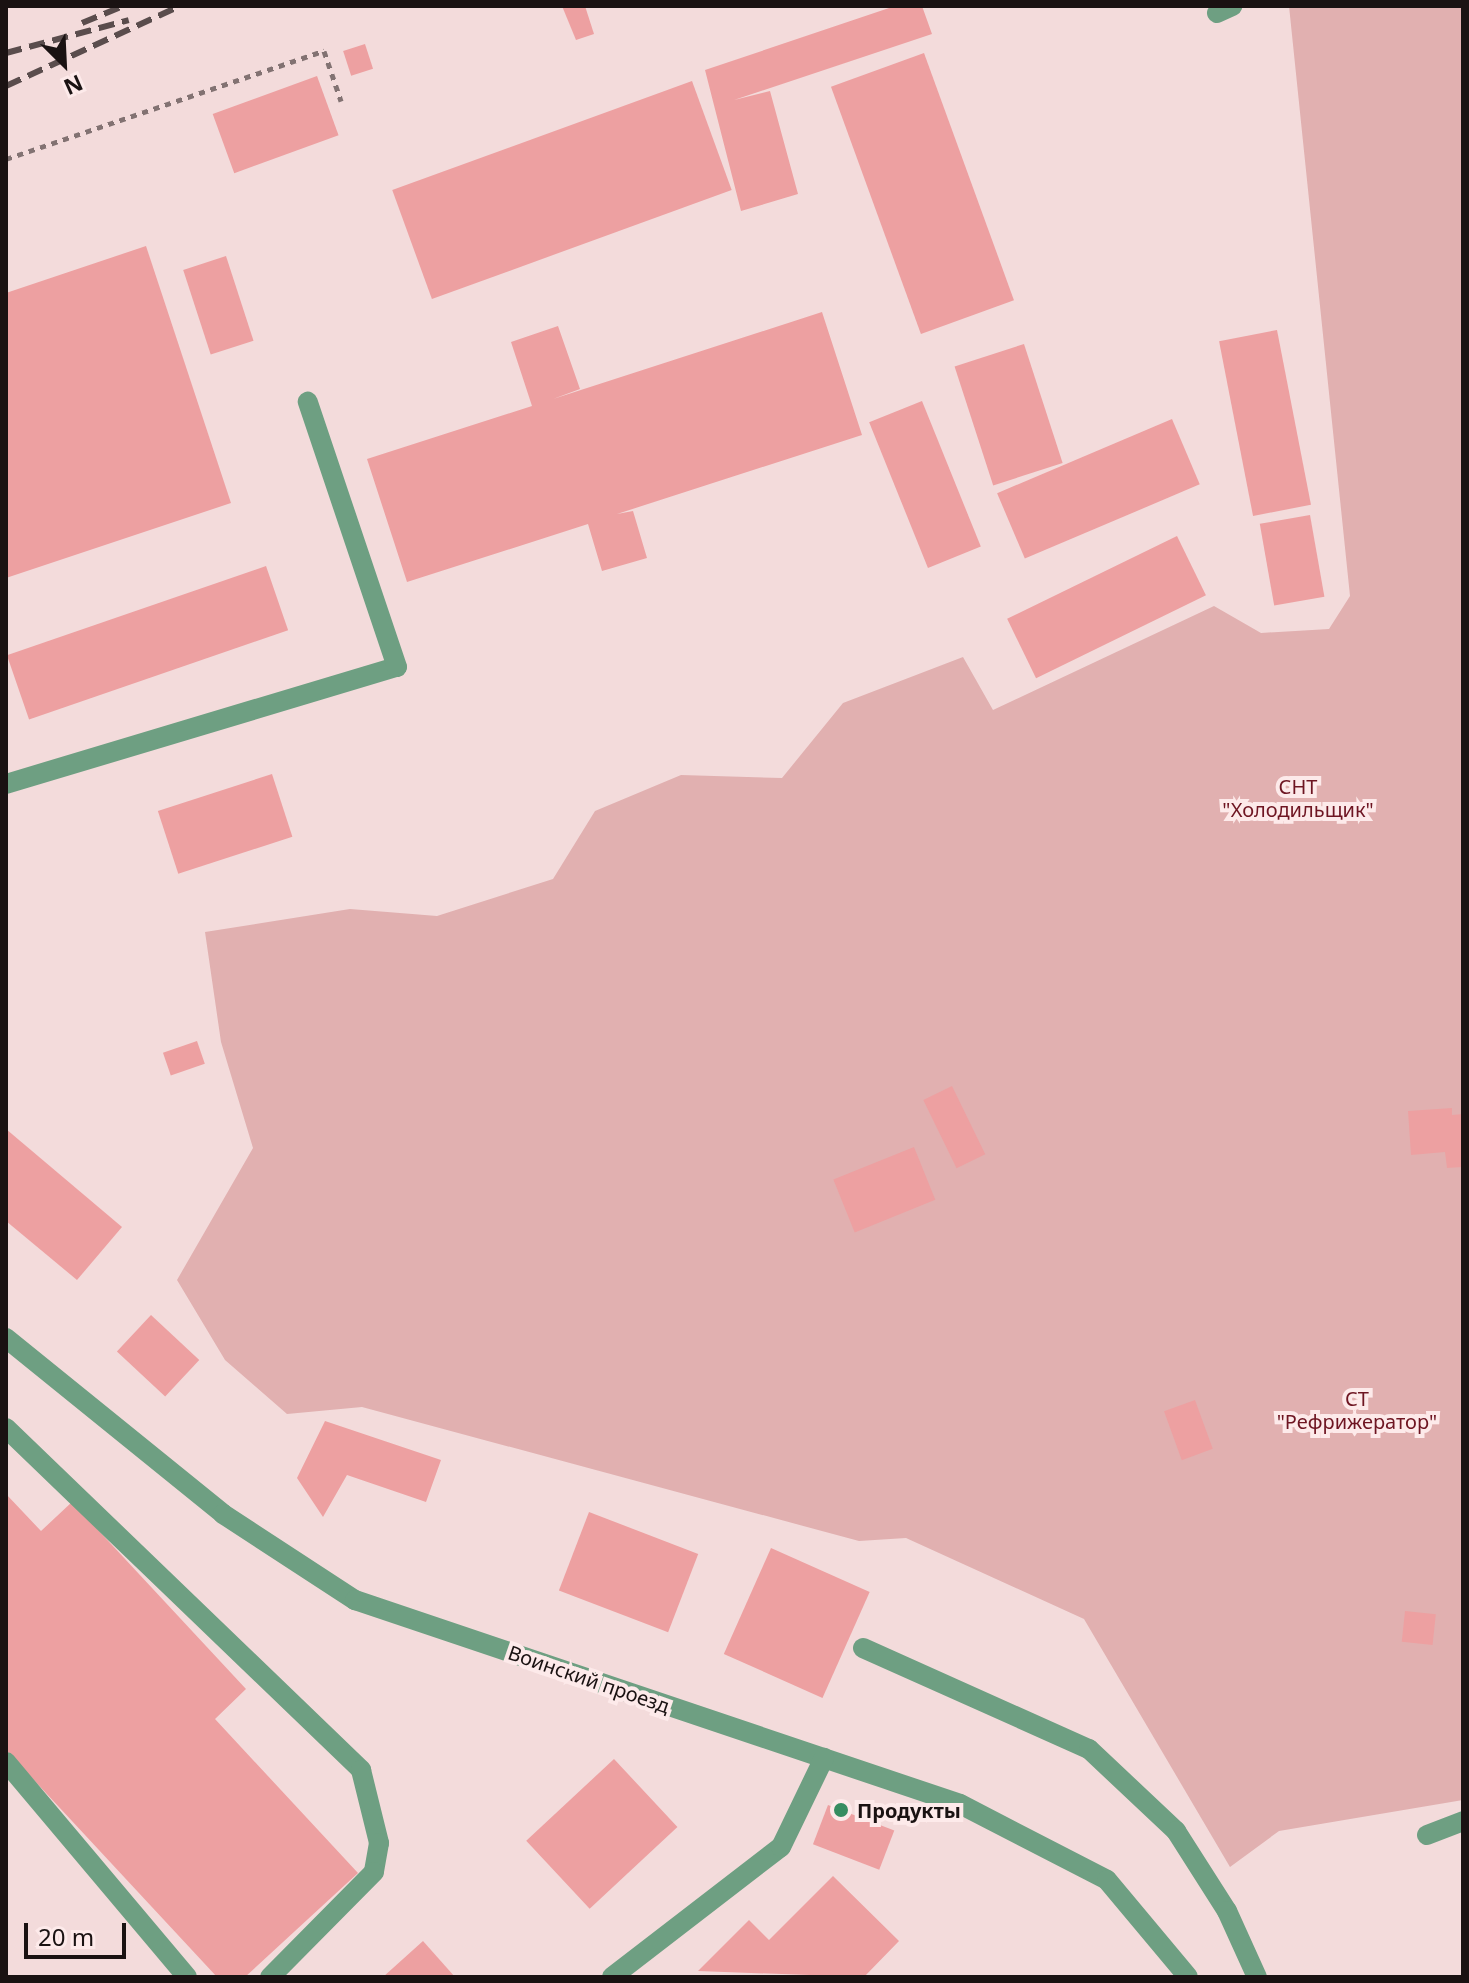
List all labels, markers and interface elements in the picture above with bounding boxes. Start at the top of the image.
north arrow [24,24,104,104]
text: N [59,69,88,103]
park label: СНТ "Холодильщик" [1222,774,1374,821]
park label: СТ "Рефрижератор" [1277,1386,1437,1433]
street label: Воинский проезд [505,1640,673,1718]
place label: Продукты [857,1798,961,1822]
marker: Продукты [832,1801,850,1819]
scale bar [28,1907,130,1957]
text: 20 m [38,1920,94,1953]

